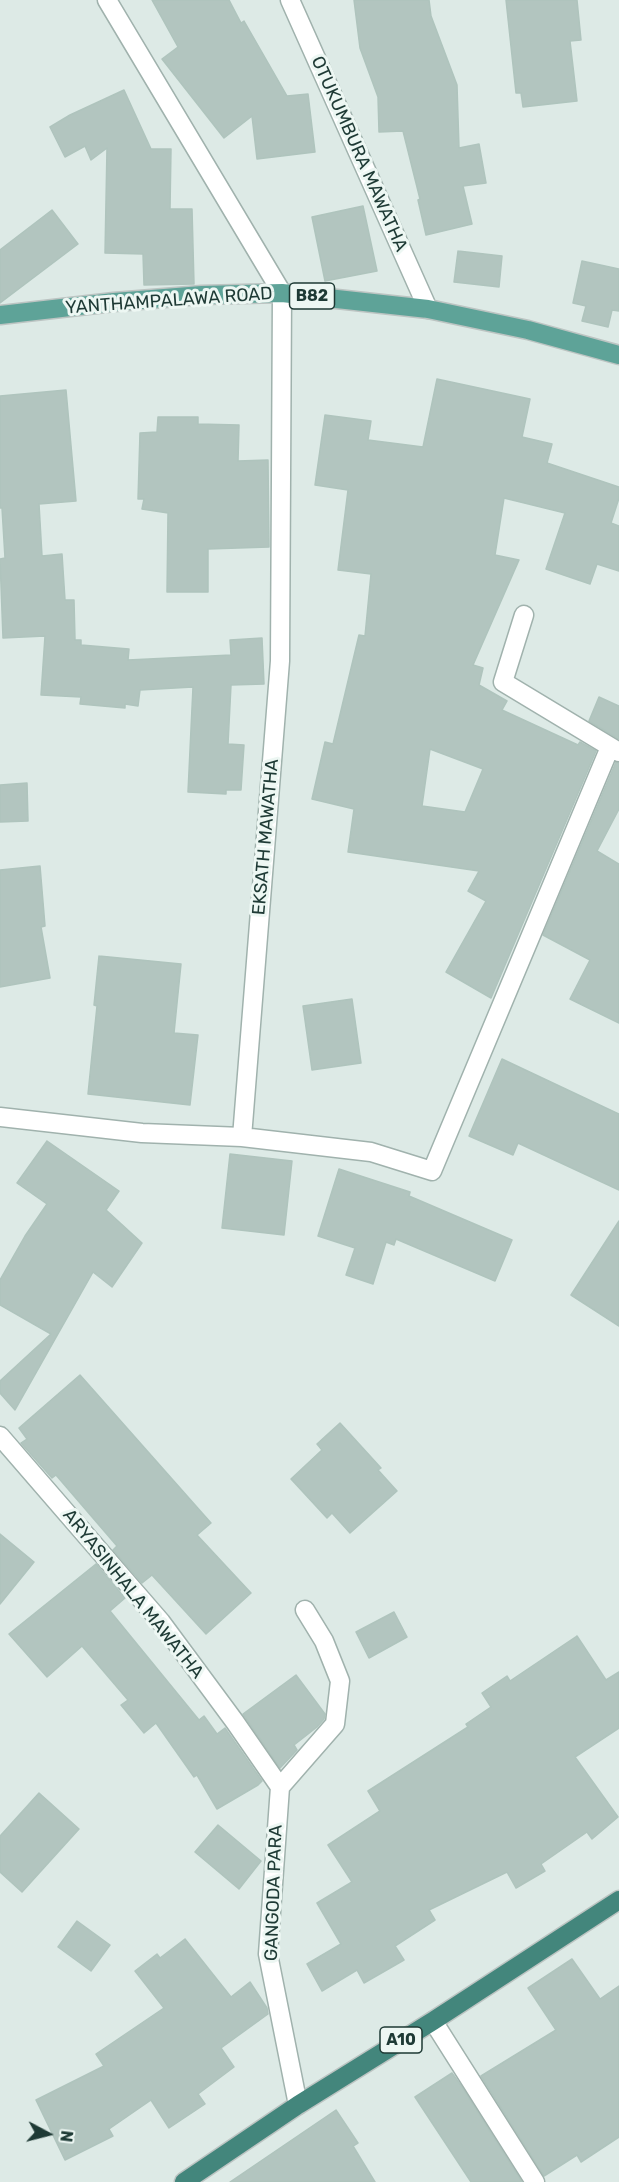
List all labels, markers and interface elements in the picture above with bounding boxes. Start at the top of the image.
street label: OTUKUMBURA MAWATHA [306,53,412,255]
street label: YANTHAMPALAWA ROAD [65,283,273,319]
road number: B82 [290,283,334,309]
street label: EKSATH MAWATHA [248,758,284,916]
street label: ARYASINHALA MAWATHA [58,1505,208,1683]
street label: GANGODA PARA [261,1824,287,1962]
road number: A10 [380,2027,422,2053]
north arrow [18,2104,78,2164]
text: N [56,2129,76,2143]

